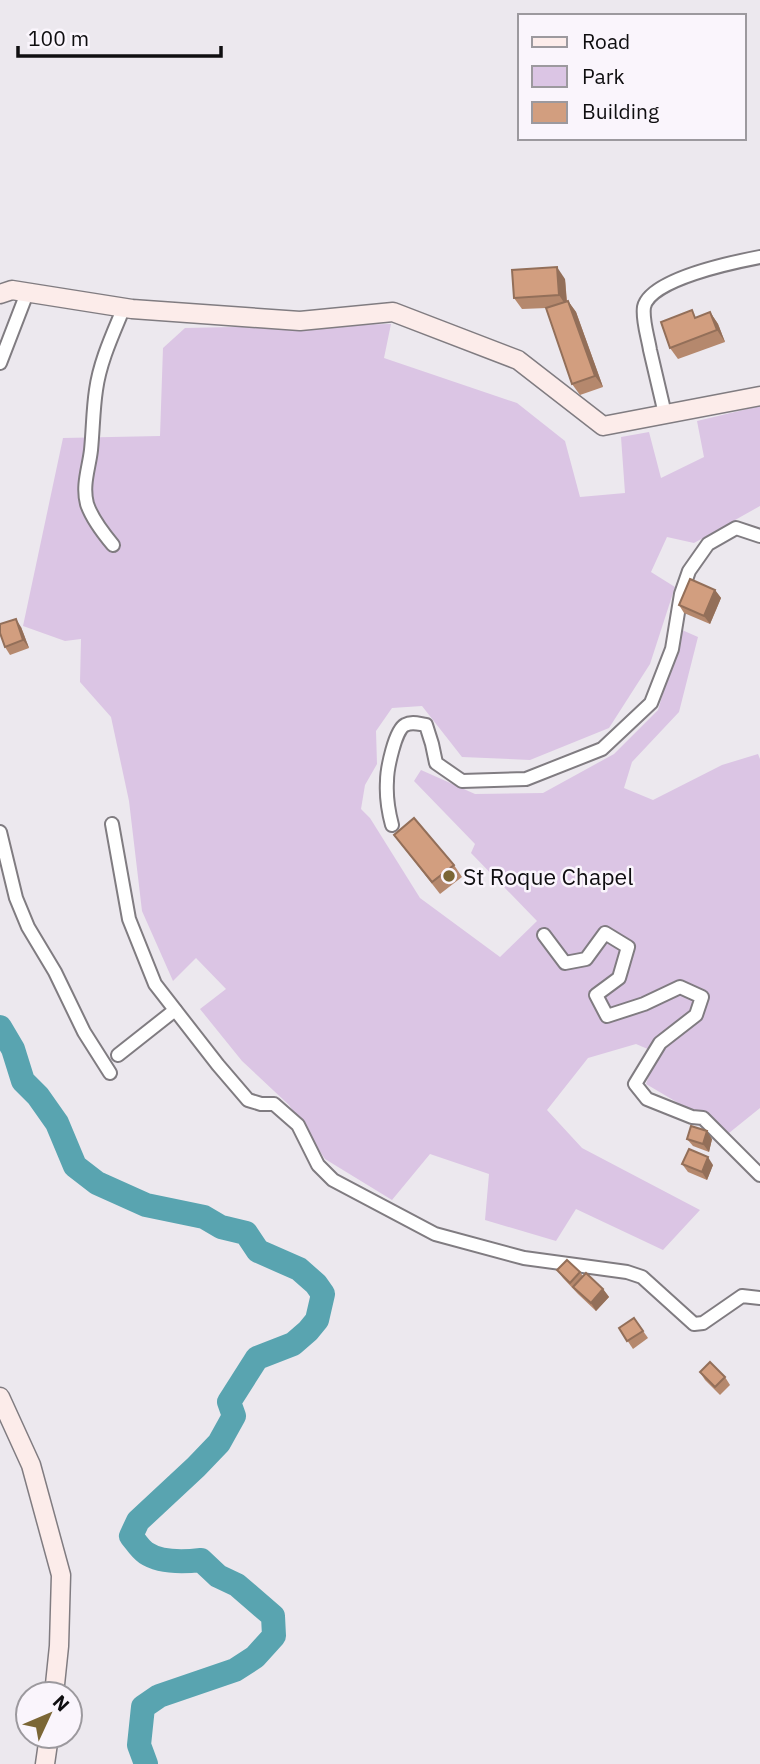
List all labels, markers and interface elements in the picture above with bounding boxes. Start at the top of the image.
scale bar [18,14,220,58]
legend [518,14,746,140]
text: 100 m [28,24,89,52]
text: Road [582,27,630,55]
text: Park [582,62,625,90]
text: Building [582,97,659,125]
place label: St Roque Chapel [463,861,633,891]
marker: St Roque Chapel [441,868,457,884]
north arrow [14,1680,84,1750]
text: N [48,1690,75,1716]

